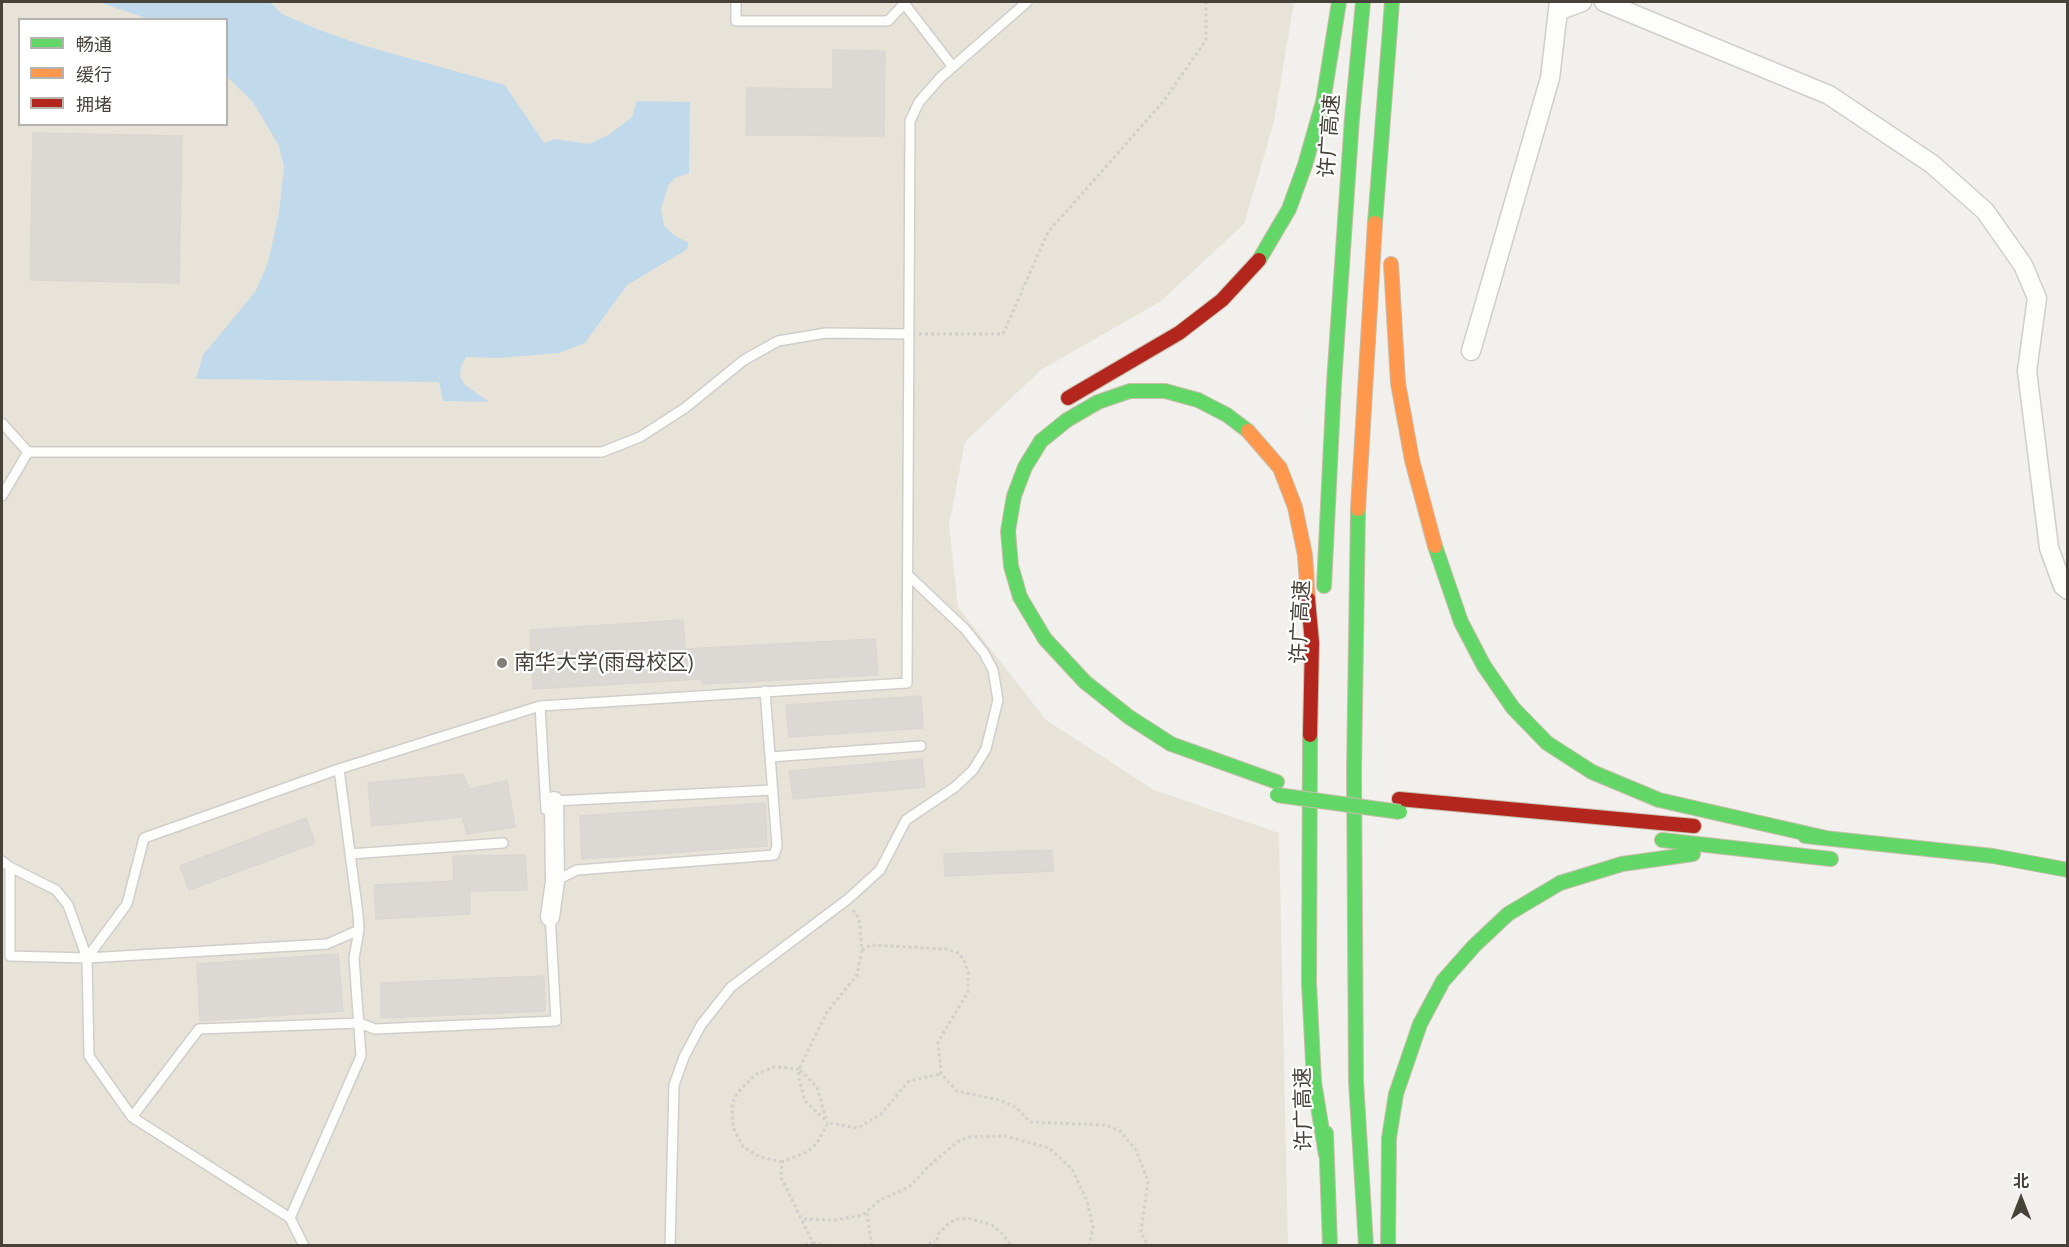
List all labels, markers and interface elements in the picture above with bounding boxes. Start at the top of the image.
legend [18,18,228,126]
text: 畅通 [76,33,112,56]
text: 缓行 [76,63,112,86]
text: 拥堵 [76,93,112,116]
street label: 许广高速 [1315,93,1345,179]
street label: 许广高速 [1286,579,1316,665]
place label: 南华大学(雨母校区) [514,650,694,676]
marker: 南华大学(雨母校区) [495,656,509,670]
street label: 许广高速 [1291,1067,1317,1151]
north arrow [1991,1169,2051,1229]
text: 北 [2013,1171,2029,1191]

